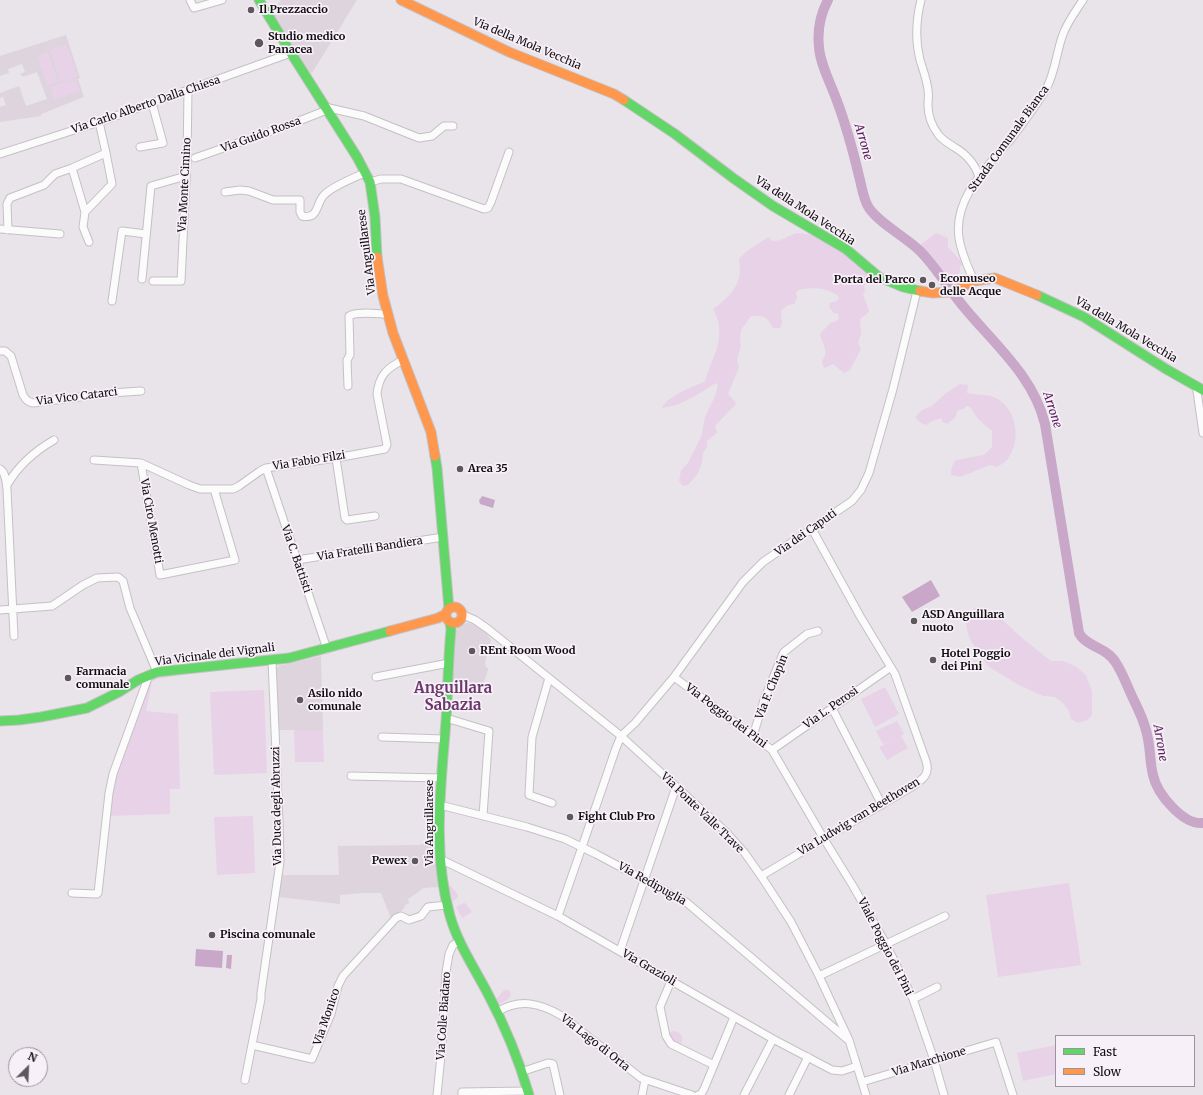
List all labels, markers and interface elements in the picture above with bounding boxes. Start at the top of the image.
place label: Il Prezzaccio [259,3,328,17]
marker: Il Prezzaccio [246,5,256,15]
street label: Via della Mola Vecchia [471,15,583,73]
place label: Studio medico Panacea [268,30,345,56]
marker: Studio medico Panacea [253,37,265,49]
street label: Via Carlo Alberto Dalla Chiesa [70,73,222,137]
street label: Strada Comunale Bianca [966,83,1052,195]
street label: Via Guido Rossa [219,114,303,156]
water label: Arrone [851,122,875,162]
street label: Via Monte Cimino [176,137,194,233]
street label: Via della Mola Vecchia [753,174,857,248]
street label: Via Anguillarese [355,209,379,295]
place label: Ecomuseo delle Acque [940,272,1001,298]
place label: Porta del Parco [834,273,915,287]
marker: Porta del Parco [918,275,928,285]
marker: Ecomuseo delle Acque [927,280,937,290]
street label: Via della Mola Vecchia [1073,294,1179,366]
street label: Via Vico Catarci [36,385,118,409]
water label: Arrone [1039,390,1065,430]
street label: Via Fabio Filzi [272,449,346,473]
place label: Area 35 [468,462,508,476]
marker: Area 35 [455,464,465,474]
street label: Via Ciro Menotti [137,477,165,565]
street label: Via dei Caputi [773,507,839,559]
street label: Via C. Battisti [278,523,314,595]
street label: Via Fratelli Bandiera [316,534,424,564]
place label: ASD Anguillara nuoto [922,608,1005,634]
marker: ASD Anguillara nuoto [909,616,919,626]
street label: Via Vicinale dei Vignali [154,641,276,669]
place label: REnt Room Wood [480,644,575,658]
marker: REnt Room Wood [467,646,477,656]
place label: Hotel Poggio dei Pini [941,647,1011,673]
street label: Via F. Chopin [753,653,791,721]
marker: Hotel Poggio dei Pini [928,655,938,665]
place label: Farmacia comunale [76,665,129,691]
marker: Farmacia comunale [63,673,73,683]
district label: Anguillara Sabazia [414,680,492,715]
street label: Via Poggio dei Pini [683,681,769,751]
street label: Via L. Perosi [801,684,861,732]
place label: Asilo nido comunale [308,687,362,713]
marker: Asilo nido comunale [295,695,305,705]
water label: Arrone [1150,723,1170,763]
street label: Via Duca degli Abruzzi [269,746,285,866]
street label: Via Ponte Valle Trave [658,770,746,856]
street label: Via Ludwig van Beethoven [796,775,922,859]
street label: Via Anguillarese [423,780,437,866]
place label: Fight Club Pro [578,810,655,824]
marker: Fight Club Pro [565,812,575,822]
place label: Pewex [372,854,407,868]
marker: Pewex [410,856,420,866]
street label: Via Redipuglia [616,860,688,908]
street label: Viale Poggio dei Pini [855,896,915,998]
place label: Piscina comunale [220,928,315,942]
marker: Piscina comunale [207,930,217,940]
street label: Via Grazioli [619,947,679,989]
street label: Via Colle Biadaro [434,971,454,1061]
street label: Via Monico [311,987,343,1047]
street label: Via Lago di Orta [558,1012,632,1074]
legend [1055,1035,1195,1087]
text: Fast [1093,1044,1117,1059]
street label: Via Marchione [891,1045,967,1079]
north arrow [8,1047,48,1087]
text: N [26,1049,39,1065]
text: Slow [1093,1064,1121,1079]

